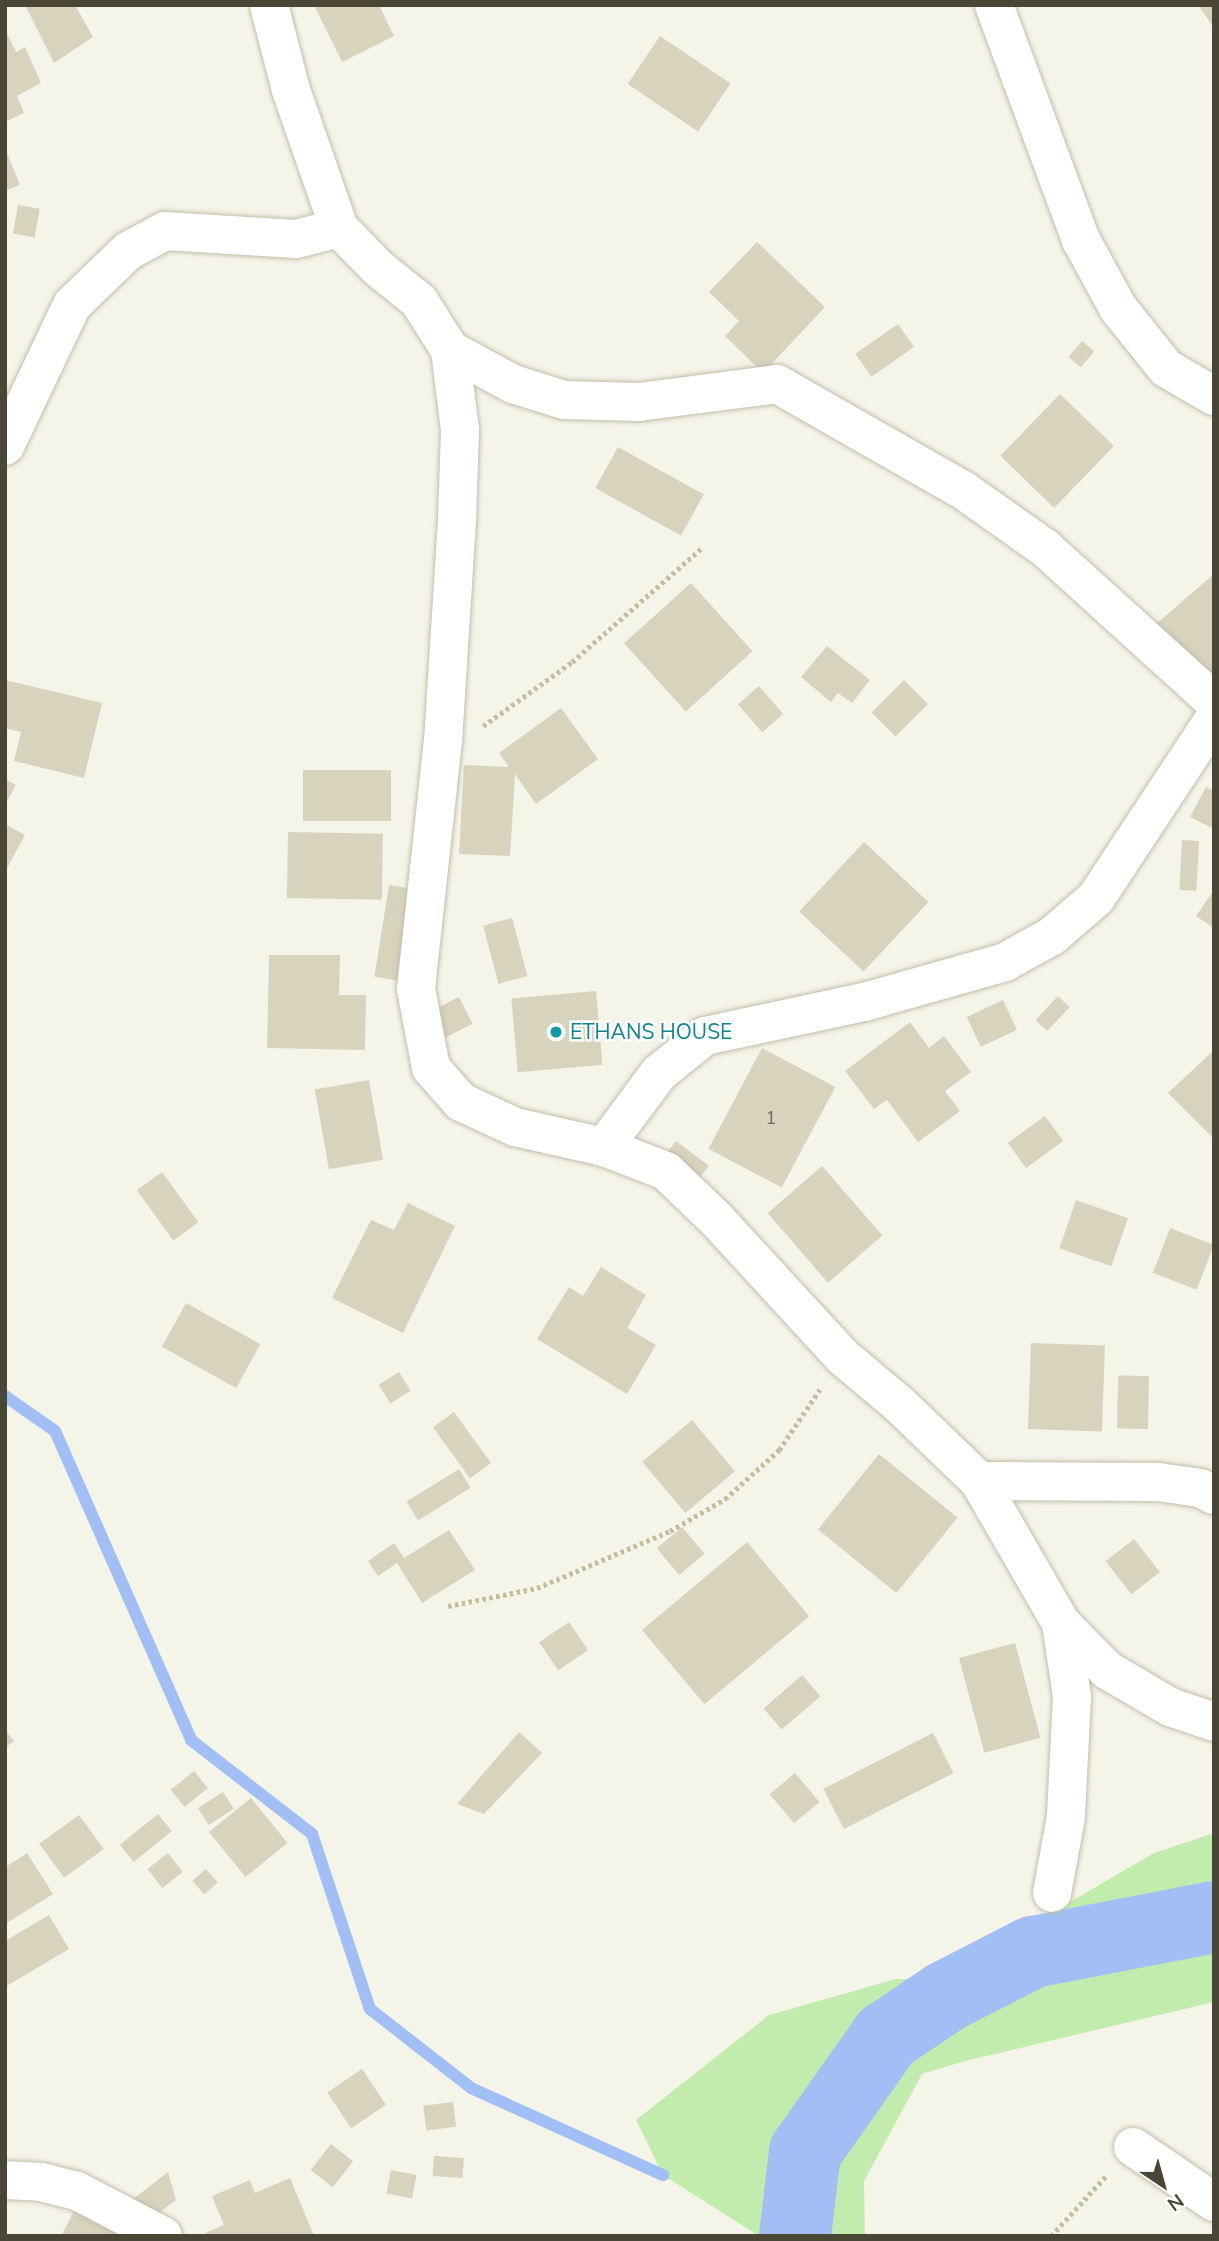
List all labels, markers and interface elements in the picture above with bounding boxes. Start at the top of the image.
place label: ETHANS HOUSE [570,1019,732,1045]
marker: ETHANS HOUSE [548,1024,564,1040]
house number: 1 [766,1107,776,1129]
north arrow [1128,2150,1198,2220]
text: N [1162,2187,1189,2217]

